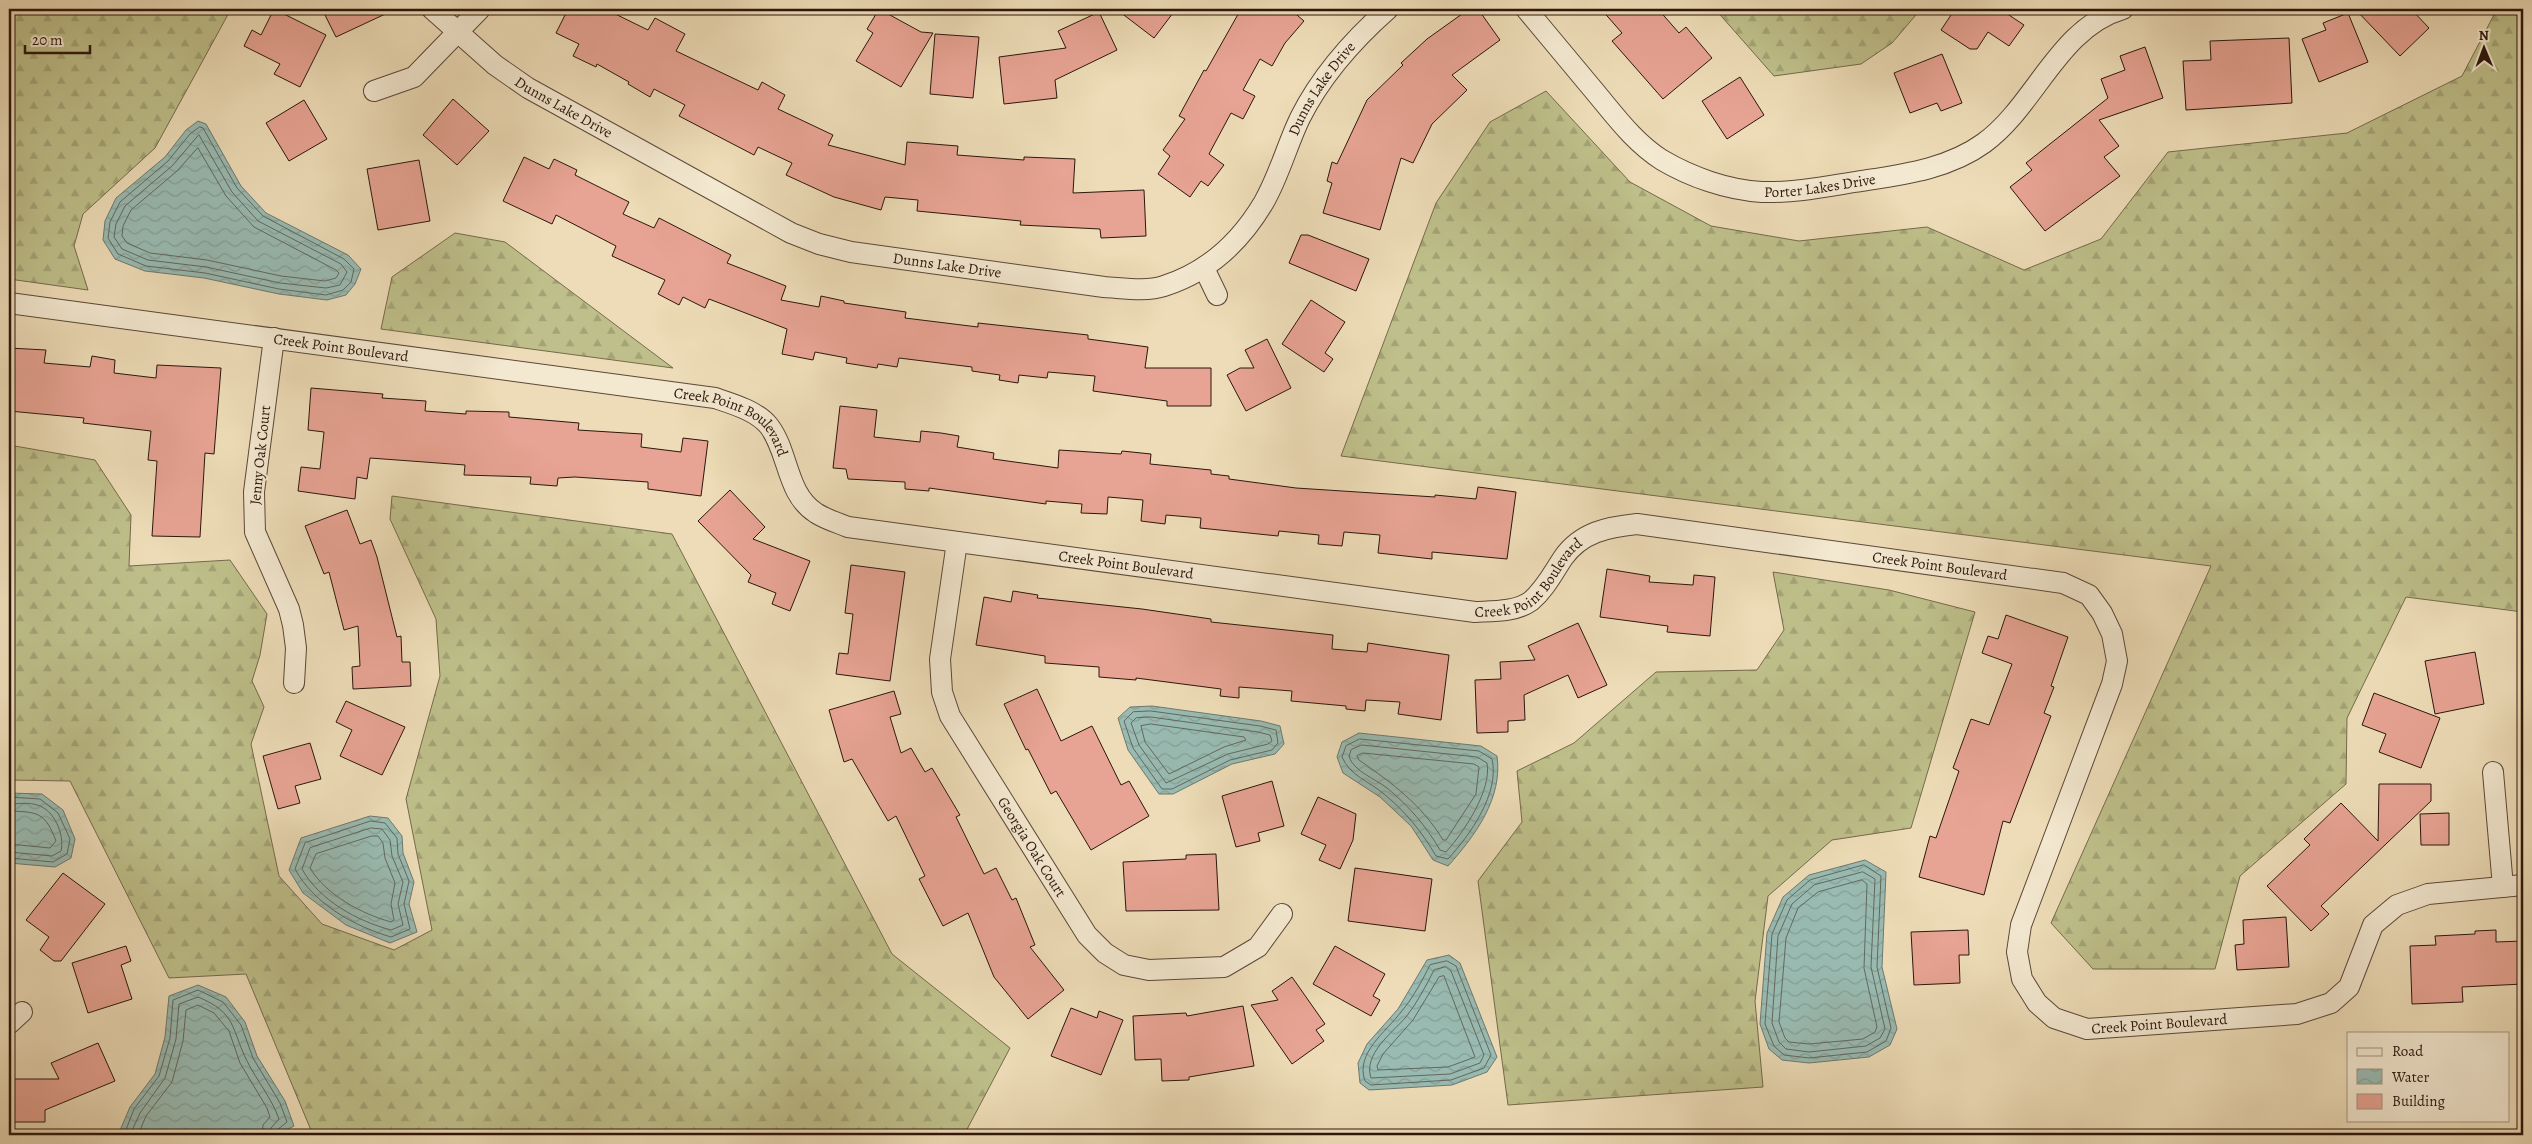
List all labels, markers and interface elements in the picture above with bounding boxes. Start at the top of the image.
scale bar [25,22,90,54]
north arrow [2460,22,2510,72]
text: N [2479,26,2489,45]
text: 20 m [32,30,63,50]
street label: Dunns Lake Drive [1283,37,1360,139]
street label: Dunns Lake Drive [511,72,616,143]
street label: Porter Lakes Drive [1764,169,1877,202]
street label: Dunns Lake Drive [892,248,1003,283]
street label: Creek Point Boulevard [272,329,411,367]
street label: Creek Point Boulevard [673,383,793,460]
street label: Jenny Oak Court [245,404,275,506]
street label: Creek Point Boulevard [1474,532,1587,622]
street label: Creek Point Boulevard [1057,546,1196,584]
street label: Creek Point Boulevard [1871,547,2010,585]
street label: Georgia Oak Court [993,793,1071,901]
street label: Creek Point Boulevard [2091,1009,2229,1039]
legend [2347,1032,2510,1122]
text: Road [2392,1041,2424,1061]
text: Water [2391,1067,2429,1087]
text: Building [2392,1091,2445,1111]

